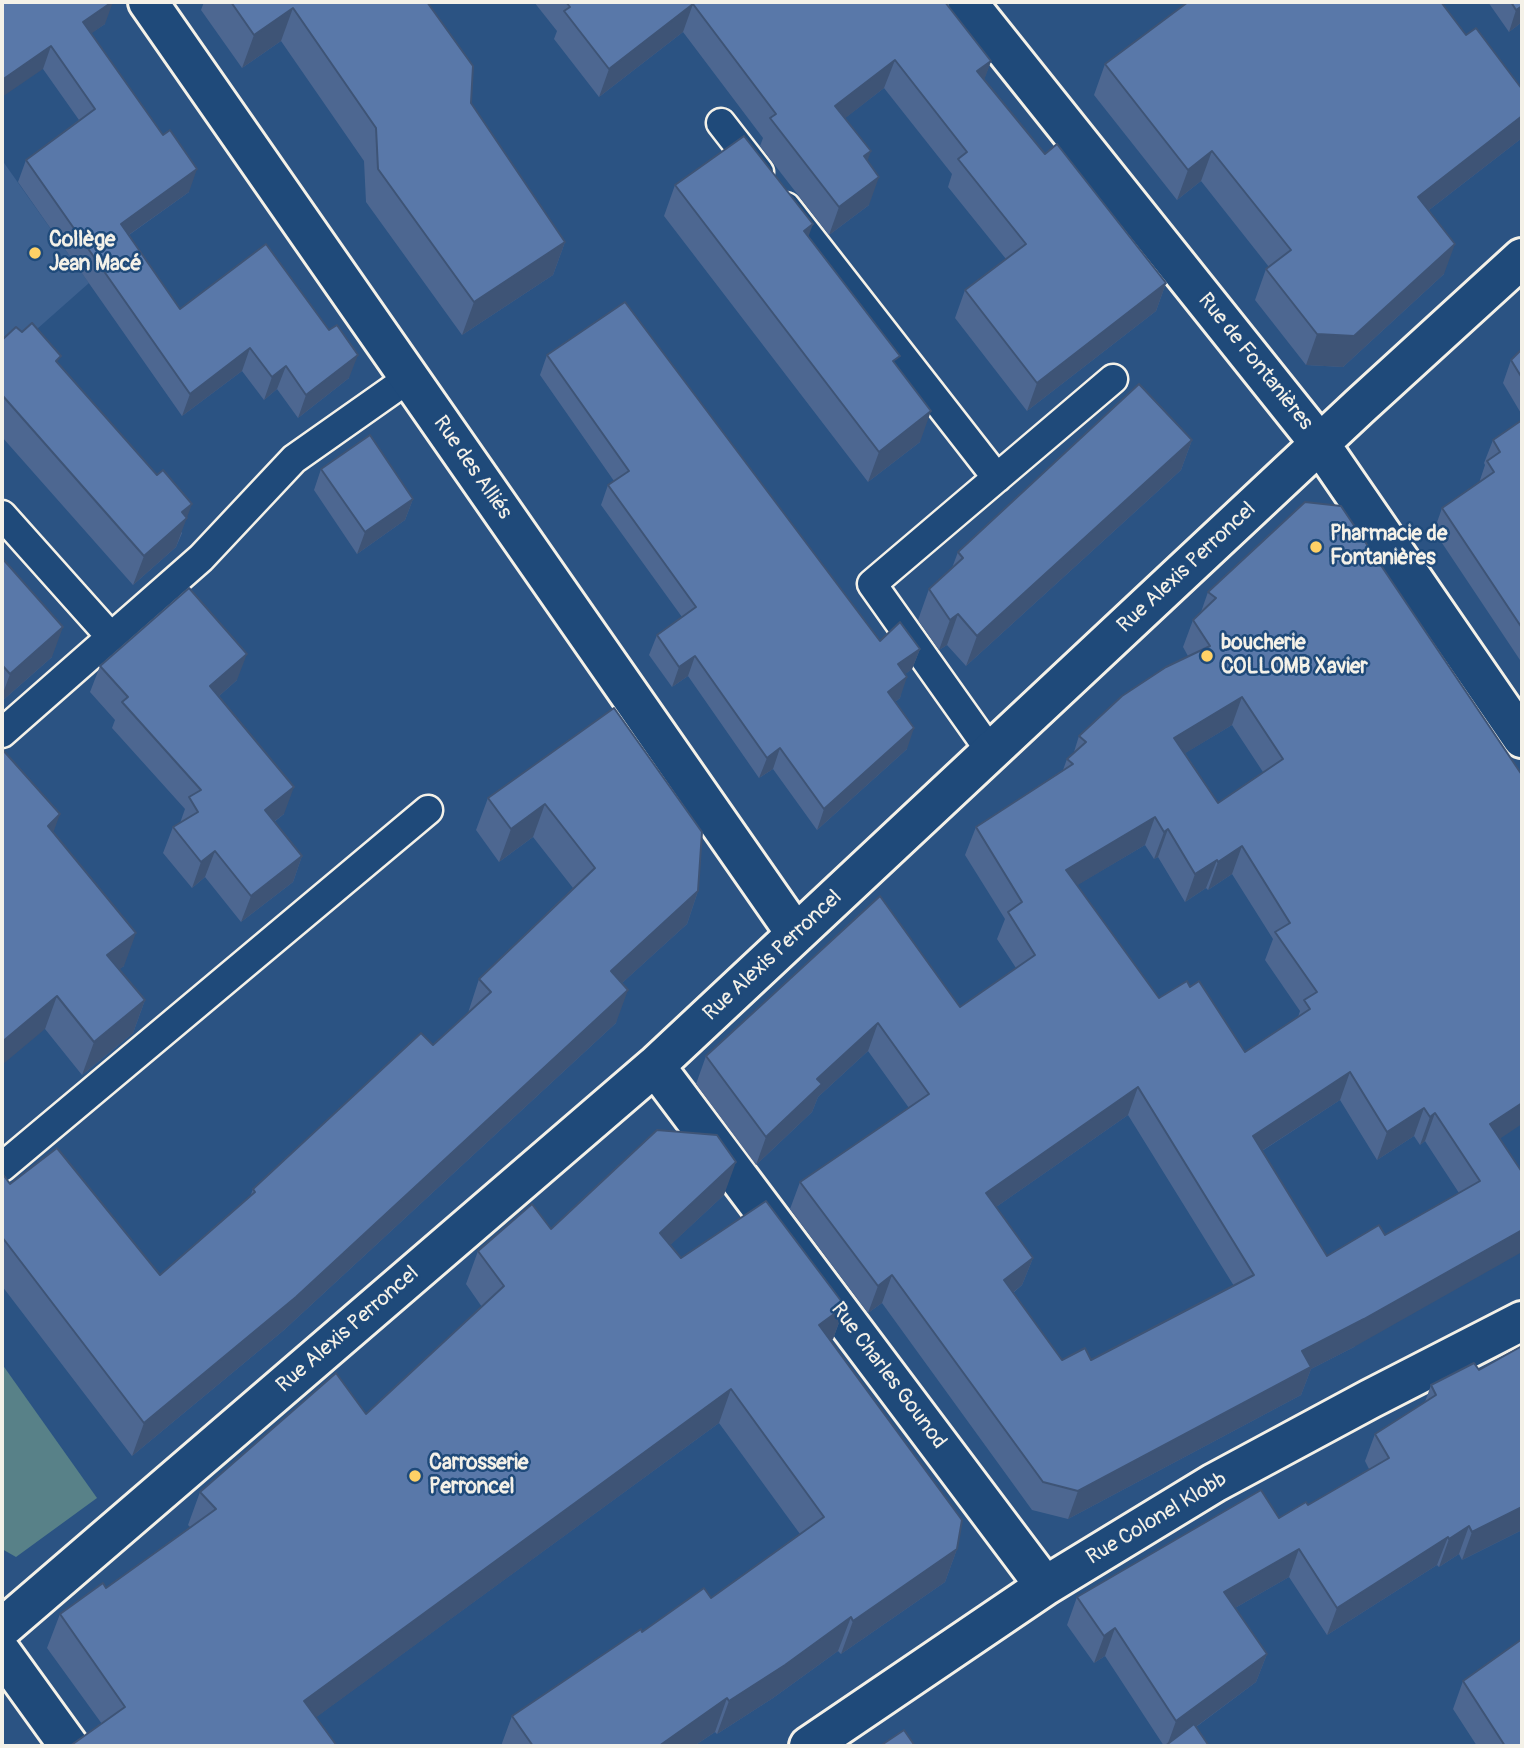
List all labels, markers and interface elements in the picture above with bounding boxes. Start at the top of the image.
place label: Collège Jean Macé [49,228,142,278]
marker: Collège Jean Macé [27,245,43,261]
street label: Rue de Fontanières [1192,289,1318,435]
street label: Rue des Alliés [427,411,517,525]
street label: Rue Alexis Perroncel [1112,497,1262,639]
place label: Pharmacie de Fontanières [1330,522,1447,572]
marker: Pharmacie de Fontanières [1308,539,1324,555]
place label: boucherie COLLOMB Xavier [1221,631,1368,681]
marker: boucherie COLLOMB Xavier [1199,648,1215,664]
street label: Rue Alexis Perroncel [698,885,848,1027]
street label: Rue Alexis Perroncel [272,1261,424,1399]
street label: Rue Charles Gounod [825,1298,951,1454]
place label: Carrosserie Perroncel [429,1451,528,1501]
street label: Rue Colonel Klobb [1082,1467,1232,1571]
marker: Carrosserie Perroncel [407,1468,423,1484]

